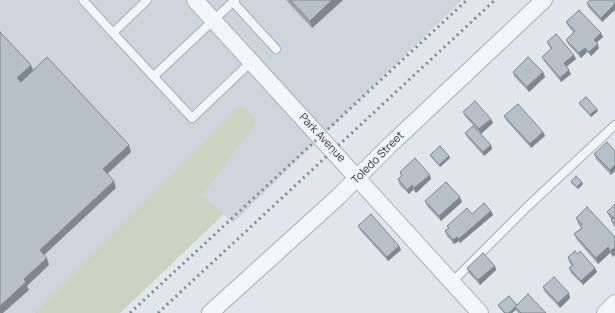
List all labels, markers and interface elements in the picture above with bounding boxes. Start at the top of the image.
street label: Park Avenue [296,111,348,165]
street label: Toledo Street [349,129,407,187]

